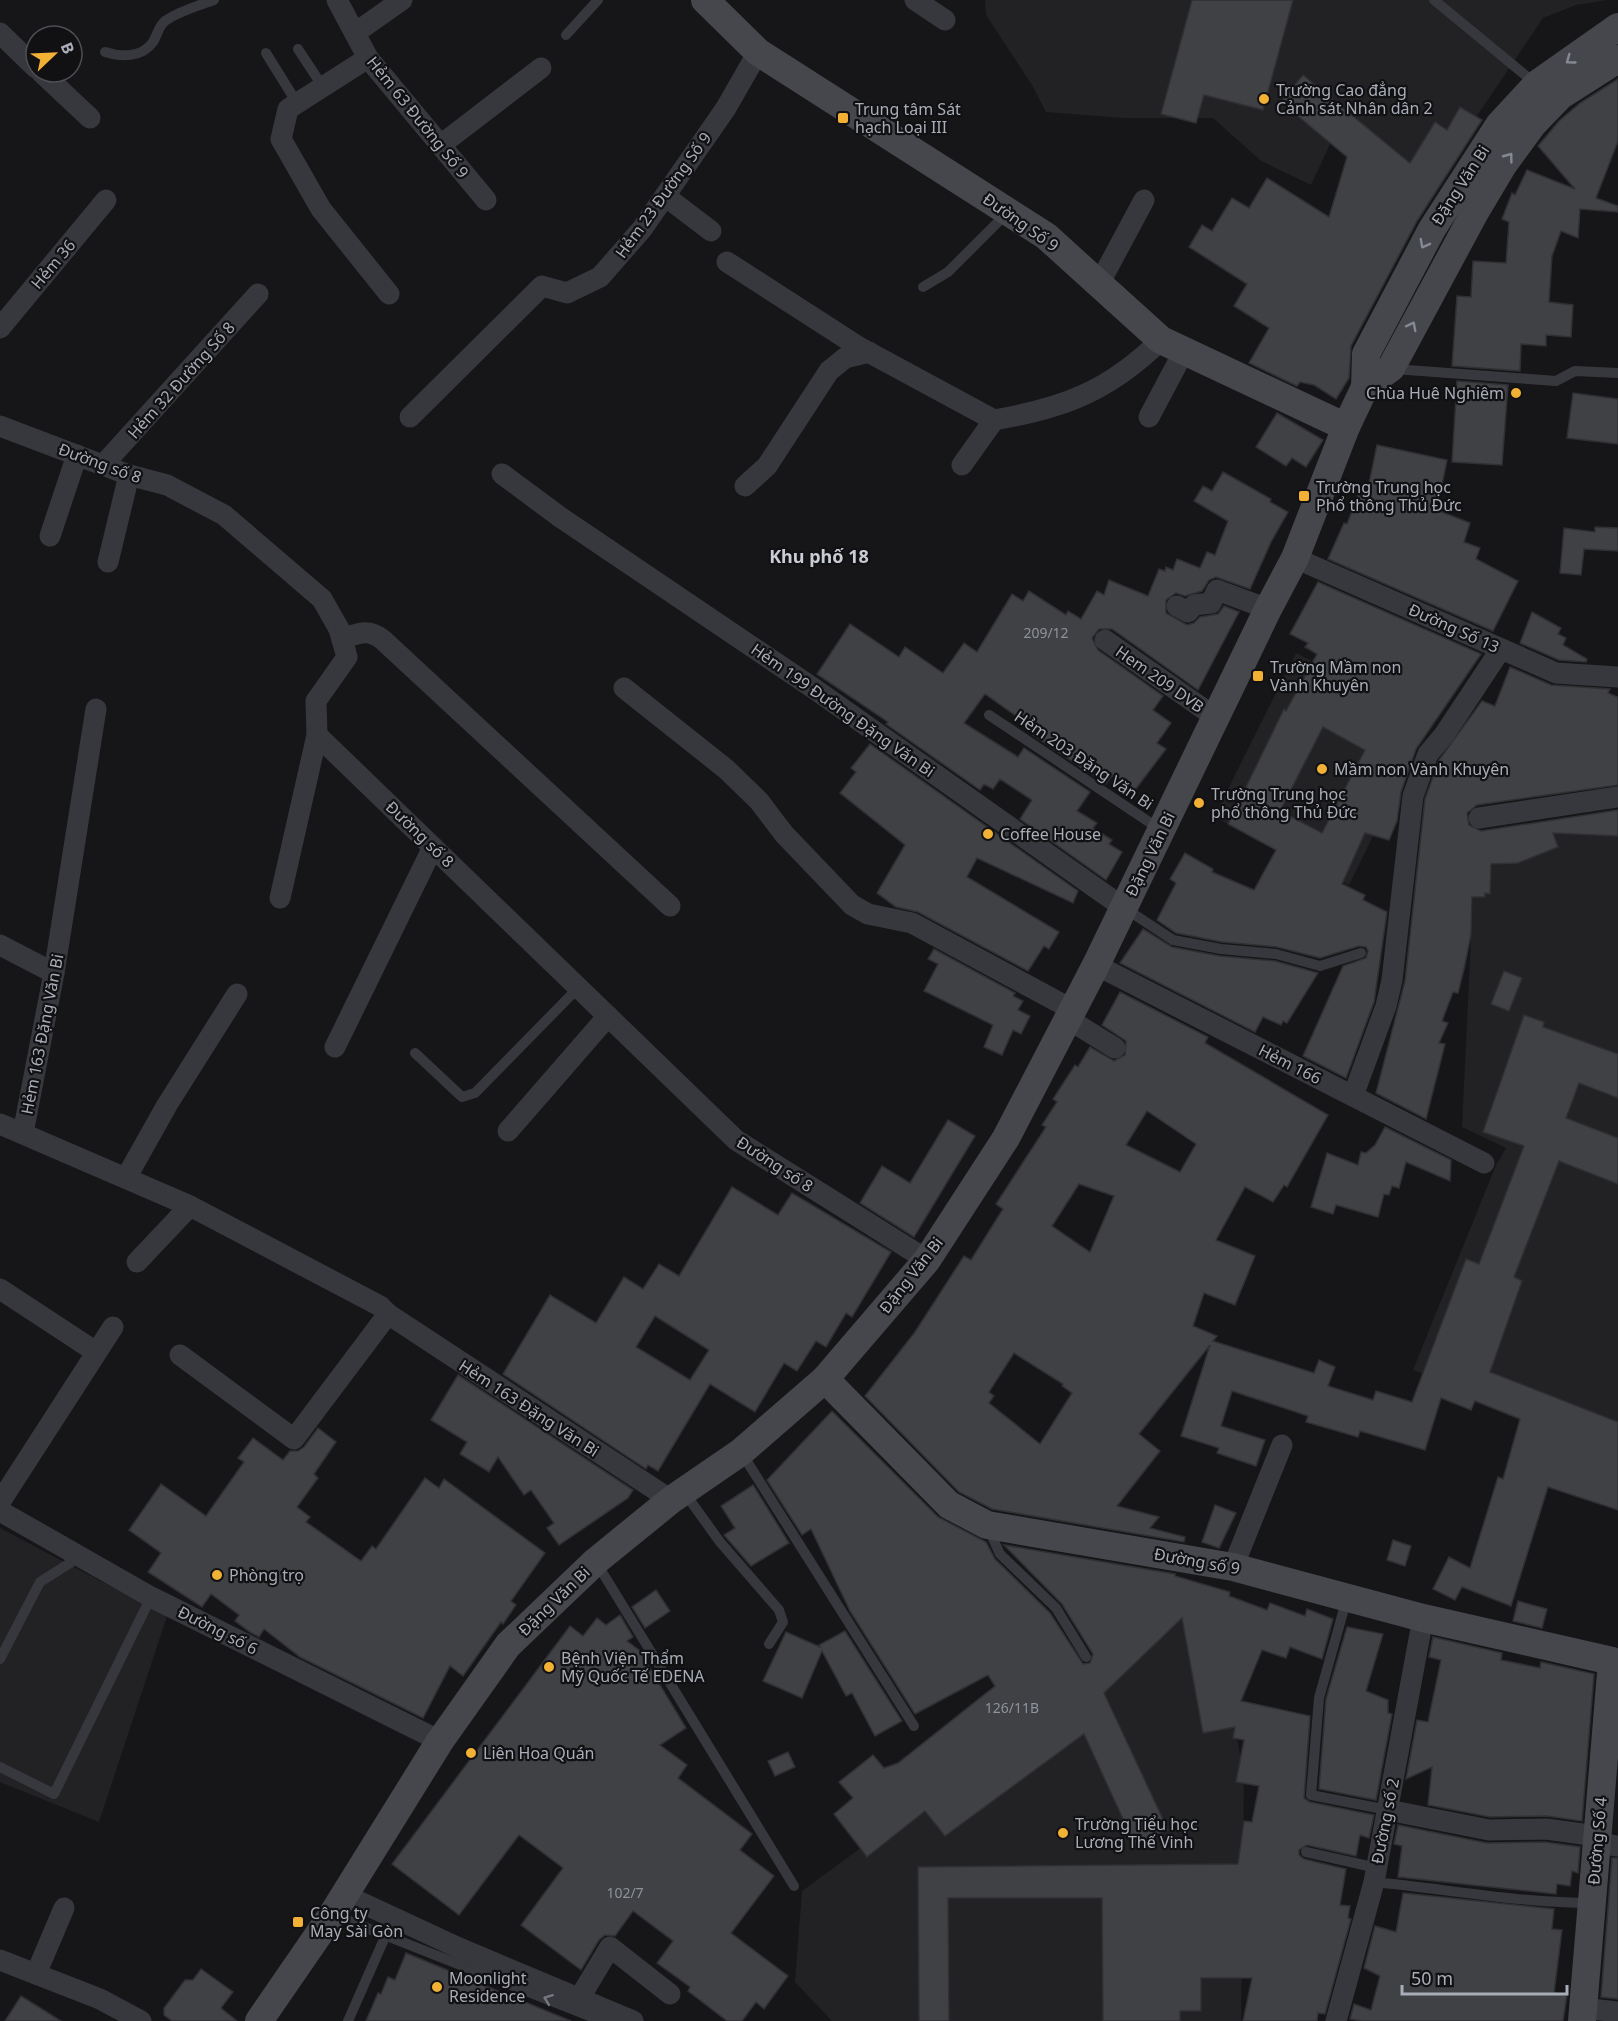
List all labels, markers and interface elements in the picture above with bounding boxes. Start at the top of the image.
north arrow [24,24,84,84]
text: B [56,39,80,57]
street label: Hẻm 63 Đường Số 9 [362,52,474,182]
one-way arrow [1565,53,1576,64]
place label: Trường Cao đẳng Cảnh sát Nhân dân 2 [1276,79,1433,119]
marker: Trường Cao đẳng Cảnh sát Nhân dân 2 [1257,92,1271,106]
place label: Trung tâm Sát hạch Loại III [855,98,961,138]
marker: Trung tâm Sát hạch Loại III [836,111,850,125]
street label: Hẻm 23 Đường Số 9 [610,128,716,262]
street label: Đặng Văn Bi [1426,141,1494,229]
one-way arrow [1502,152,1513,163]
street label: Đường Số 9 [979,188,1063,256]
street label: Hẻm 36 [26,235,80,293]
one-way arrow [1420,237,1431,248]
street label: Hẻm 32 Đường Số 8 [122,317,240,443]
one-way arrow [1405,321,1417,332]
place label: Chùa Huê Nghiêm [1366,382,1504,404]
marker: Chùa Huê Nghiêm [1509,386,1523,400]
street label: Đường số 8 [55,438,145,488]
place label: Trường Trung học Phổ thông Thủ Đức [1316,476,1462,516]
marker: Trường Trung học Phổ thông Thủ Đức [1297,489,1311,503]
district label: Khu phố 18 [769,544,869,568]
street label: Đường Số 13 [1405,598,1503,658]
house number: 209/12 [1023,623,1069,642]
street label: Hẻm 199 Đường Đặng Văn Bi [747,638,939,782]
street label: Hem 209 DVB [1111,640,1209,718]
place label: Trường Mầm non Vành Khuyên [1270,656,1401,696]
marker: Trường Mầm non Vành Khuyên [1251,669,1265,683]
street label: Hẻm 203 Đặng Văn Bi [1010,705,1158,815]
place label: Mầm non Vành Khuyên [1334,758,1509,780]
marker: Mầm non Vành Khuyên [1315,762,1329,776]
place label: Trường Trung học phổ thông Thủ Đức [1211,783,1357,823]
street label: Đường số 8 [381,796,459,872]
marker: Trường Trung học phổ thông Thủ Đức [1192,796,1206,810]
street label: Đặng Văn Bi [1120,808,1180,900]
place label: Coffee House [1000,823,1101,845]
marker: Coffee House [981,827,995,841]
street label: Hẻm 163 Đặng Văn Bi [16,952,68,1116]
street label: Hẻm 166 [1255,1039,1325,1089]
street label: Đường số 8 [733,1131,817,1197]
street label: Đặng Văn Bi [874,1232,948,1318]
street label: Hẻm 163 Đặng Văn Bi [455,1354,603,1462]
street label: Đường số 9 [1152,1543,1242,1579]
street label: Đặng Văn Bi [513,1561,595,1641]
place label: Phòng trọ [229,1564,304,1586]
marker: Phòng trọ [210,1568,224,1582]
street label: Đường số 6 [174,1600,262,1660]
place label: Bệnh Viện Thẩm Mỹ Quốc Tế EDENA [561,1647,705,1687]
marker: Bệnh Viện Thẩm Mỹ Quốc Tế EDENA [542,1660,556,1674]
house number: 126/11B [985,1698,1039,1717]
place label: Liên Hoa Quán [483,1742,595,1764]
marker: Liên Hoa Quán [464,1746,478,1760]
street label: Đường số 2 [1366,1776,1404,1866]
street label: Đường Số 4 [1582,1796,1612,1886]
place label: Trường Tiểu học Lương Thế Vinh [1075,1813,1198,1853]
marker: Trường Tiểu học Lương Thế Vinh [1056,1826,1070,1840]
house number: 102/7 [606,1883,644,1902]
place label: Công ty May Sài Gòn [310,1902,403,1942]
marker: Công ty May Sài Gòn [291,1915,305,1929]
scale bar [1402,1958,1567,1996]
text: 50 m [1411,1966,1453,1990]
place label: Moonlight Residence [449,1967,527,2007]
marker: Moonlight Residence [430,1980,444,1994]
one-way arrow [543,1994,554,2006]

